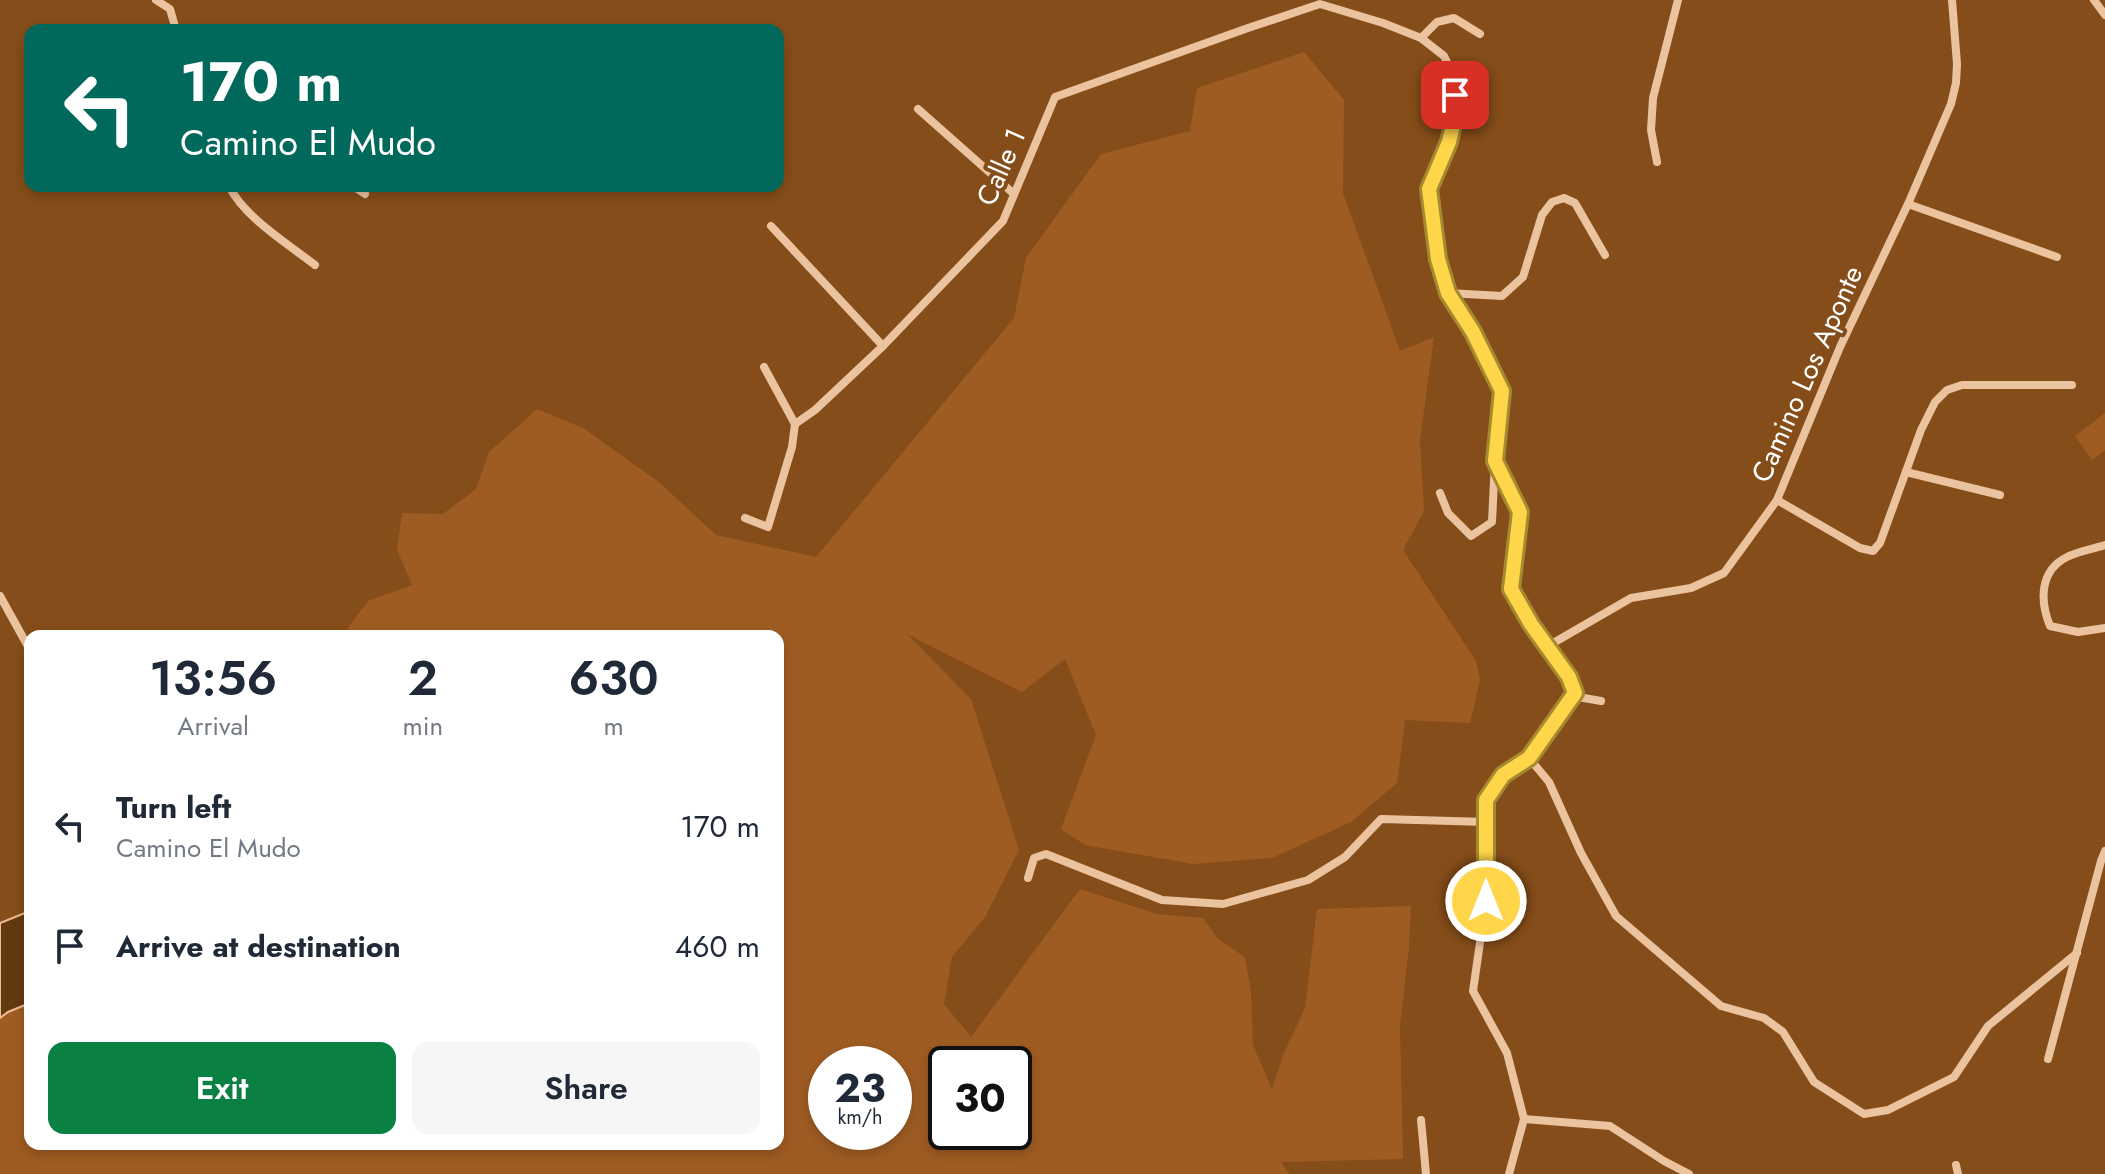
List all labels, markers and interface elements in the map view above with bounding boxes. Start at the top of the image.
text: 170 m [180,41,342,122]
icon: left [48,56,152,160]
pin [1421,61,1489,129]
icon: arrive [1433,73,1477,117]
text: Camino El Mudo [180,116,436,168]
street label: Calle 1 [966,122,1036,212]
street label: Camino Los Aponte [1741,259,1873,489]
text: 13:56 [149,644,277,713]
text: 2 [408,644,438,713]
text: 630 [568,644,659,713]
text: Arrival [177,707,249,745]
text: min [402,707,443,745]
text: m [603,707,624,745]
text: Turn left [116,786,231,829]
icon: left [48,804,92,848]
text: 170 m [680,805,760,848]
text: Camino El Mudo [116,829,301,867]
position arrow [1444,859,1528,943]
icon: arrive [48,924,92,968]
text: Arrive at destination [116,925,401,968]
text: 460 m [675,925,760,968]
button: Exit [48,1042,396,1134]
button: Share [412,1042,760,1134]
speed limit sign: 30 [928,1046,1032,1150]
text: 23 [834,1059,886,1117]
text: km/h [837,1103,883,1132]

